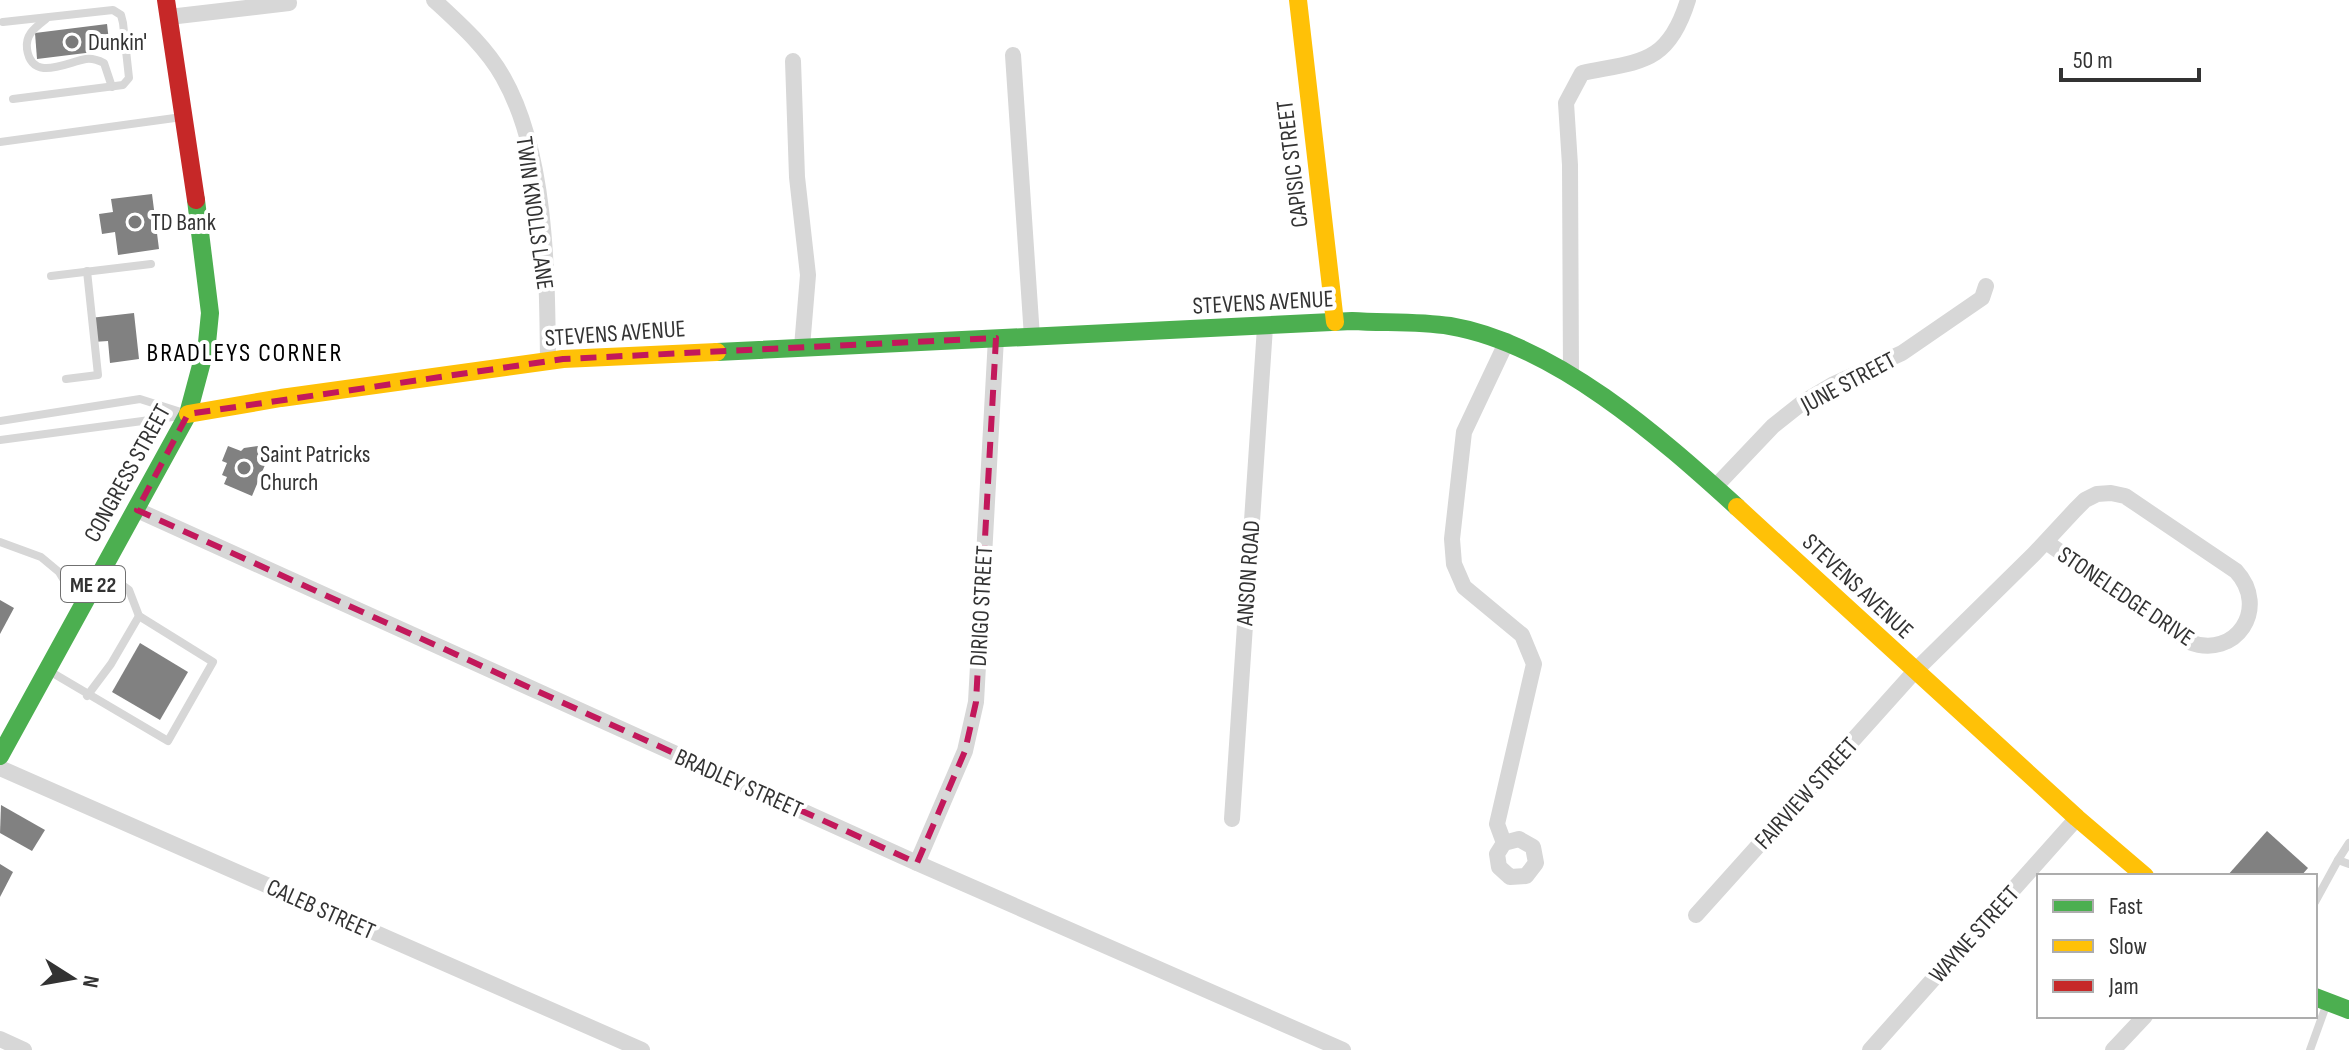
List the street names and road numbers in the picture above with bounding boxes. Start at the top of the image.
street label: CAPISIC STREET [1270,98,1315,229]
street label: TWIN KNOLLS LANE [509,135,560,292]
street label: STEVENS AVENUE [1192,284,1334,321]
street label: STEVENS AVENUE [544,314,686,353]
street label: JUNE STREET [1795,345,1901,420]
street label: CONGRESS STREET [78,399,177,547]
street label: ANSON ROAD [1230,519,1267,628]
street label: STEVENS AVENUE [1796,528,1919,645]
street label: STONELEDGE DRIVE [2052,540,2199,653]
street label: DIRIGO STREET [964,545,999,667]
road number: ME 22 [61,566,125,602]
street label: FAIRVIEW STREET [1749,731,1864,855]
street label: BRADLEY STREET [670,742,807,825]
street label: CALEB STREET [262,873,380,946]
street label: WAYNE STREET [1923,880,2026,989]

